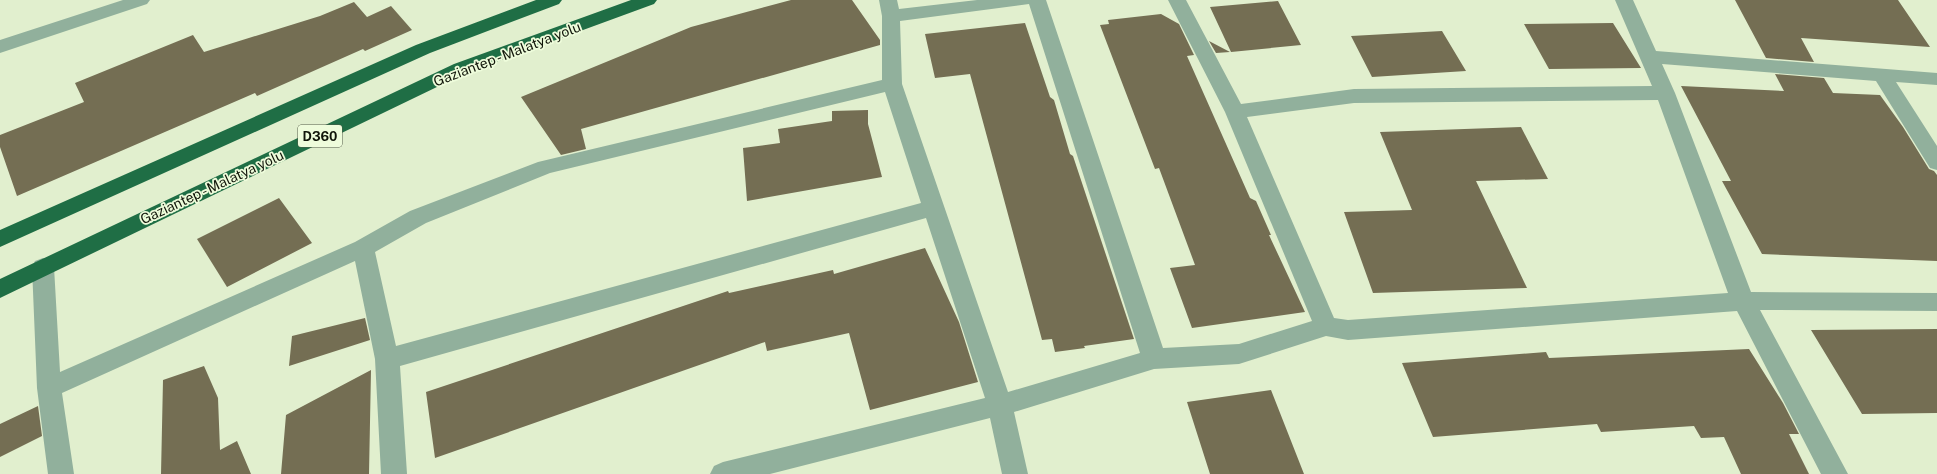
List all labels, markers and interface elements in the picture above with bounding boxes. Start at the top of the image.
street label: Gaziantep - Malatya yolu [431,19,583,89]
road number: D360 [298,125,342,147]
street label: Gaziantep - Malatya yolu [138,147,286,227]

